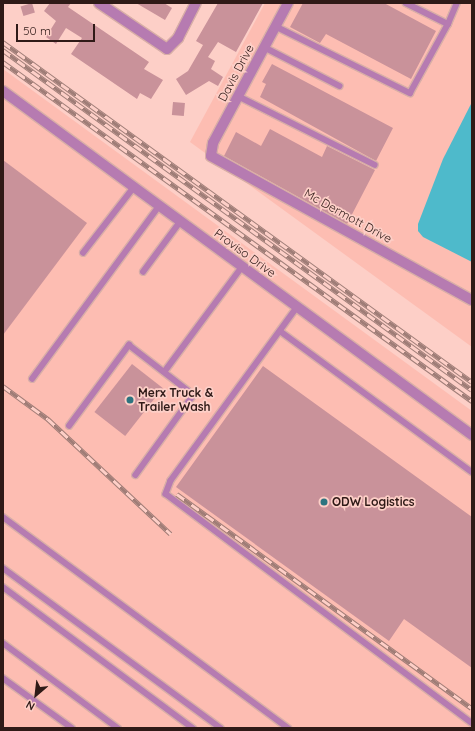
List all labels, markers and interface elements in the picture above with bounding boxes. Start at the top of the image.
scale bar [18,16,97,42]
text: 50 m [23,23,51,38]
street label: Davis Drive [215,42,257,104]
street label: Mc Dermott Drive [302,186,394,246]
street label: Proviso Drive [211,226,279,280]
place label: Merx Truck & Trailer Wash [138,386,213,414]
marker: Merx Truck & Trailer Wash [125,395,135,405]
place label: ODW Logistics [332,495,415,509]
marker: ODW Logistics [319,497,329,507]
north arrow [16,675,56,715]
text: N [24,698,37,714]

